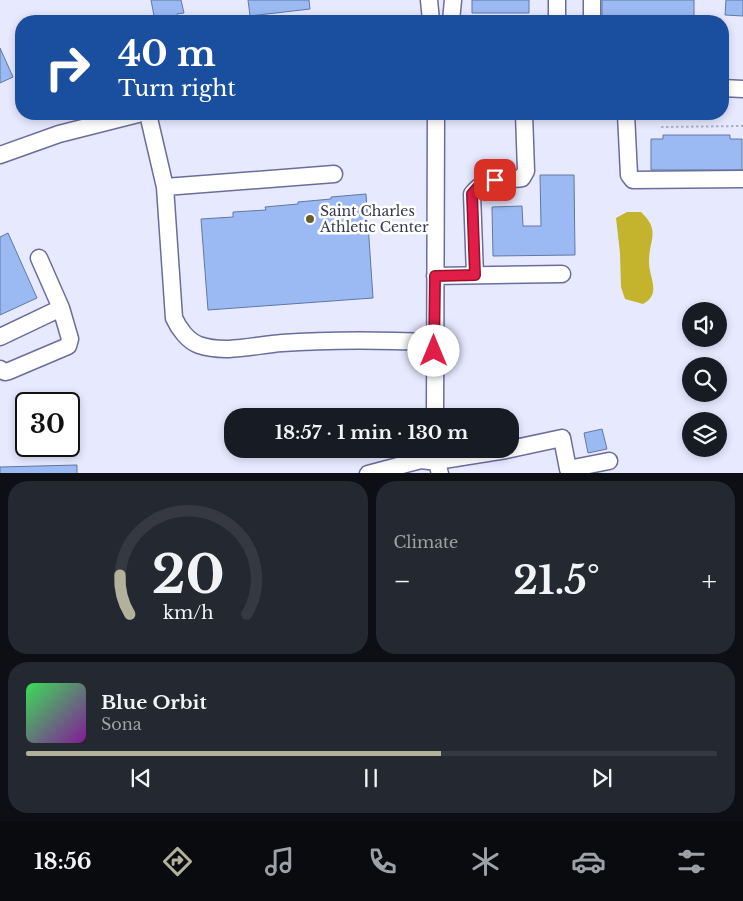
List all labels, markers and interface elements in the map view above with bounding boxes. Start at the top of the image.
text: 40 m [118,32,216,75]
icon: right [35,35,100,100]
text: Turn right [118,75,236,102]
pin [474,159,516,201]
icon: arrive [481,166,509,194]
place label: Saint Charles Athletic Center [319,202,429,236]
marker: Saint Charles Athletic Center [304,213,316,225]
map controls [682,302,727,457]
button: sound [682,302,727,347]
position arrow [407,324,459,376]
button: search [682,357,727,402]
speed limit sign: 30 [15,392,80,457]
button: layers [682,412,727,457]
text: 18:57 · 1 min · 130 m [275,421,468,444]
text: Climate [394,532,458,552]
text: 20 [151,543,224,607]
text: 21.5° [513,557,600,604]
text: − [394,564,411,599]
text: + [702,564,717,599]
text: km/h [162,602,213,624]
text: Blue Orbit [101,691,207,714]
text: Sona [101,714,142,734]
icon: previous [127,764,155,792]
icon: pause [357,764,385,792]
icon: next [588,764,616,792]
icon: directions [160,844,195,879]
icon: music [262,844,297,879]
icon: phone [365,844,400,879]
icon: climate [468,844,503,879]
icon: car [571,844,606,879]
icon: filters [674,844,709,879]
text: 18:56 [34,848,92,875]

